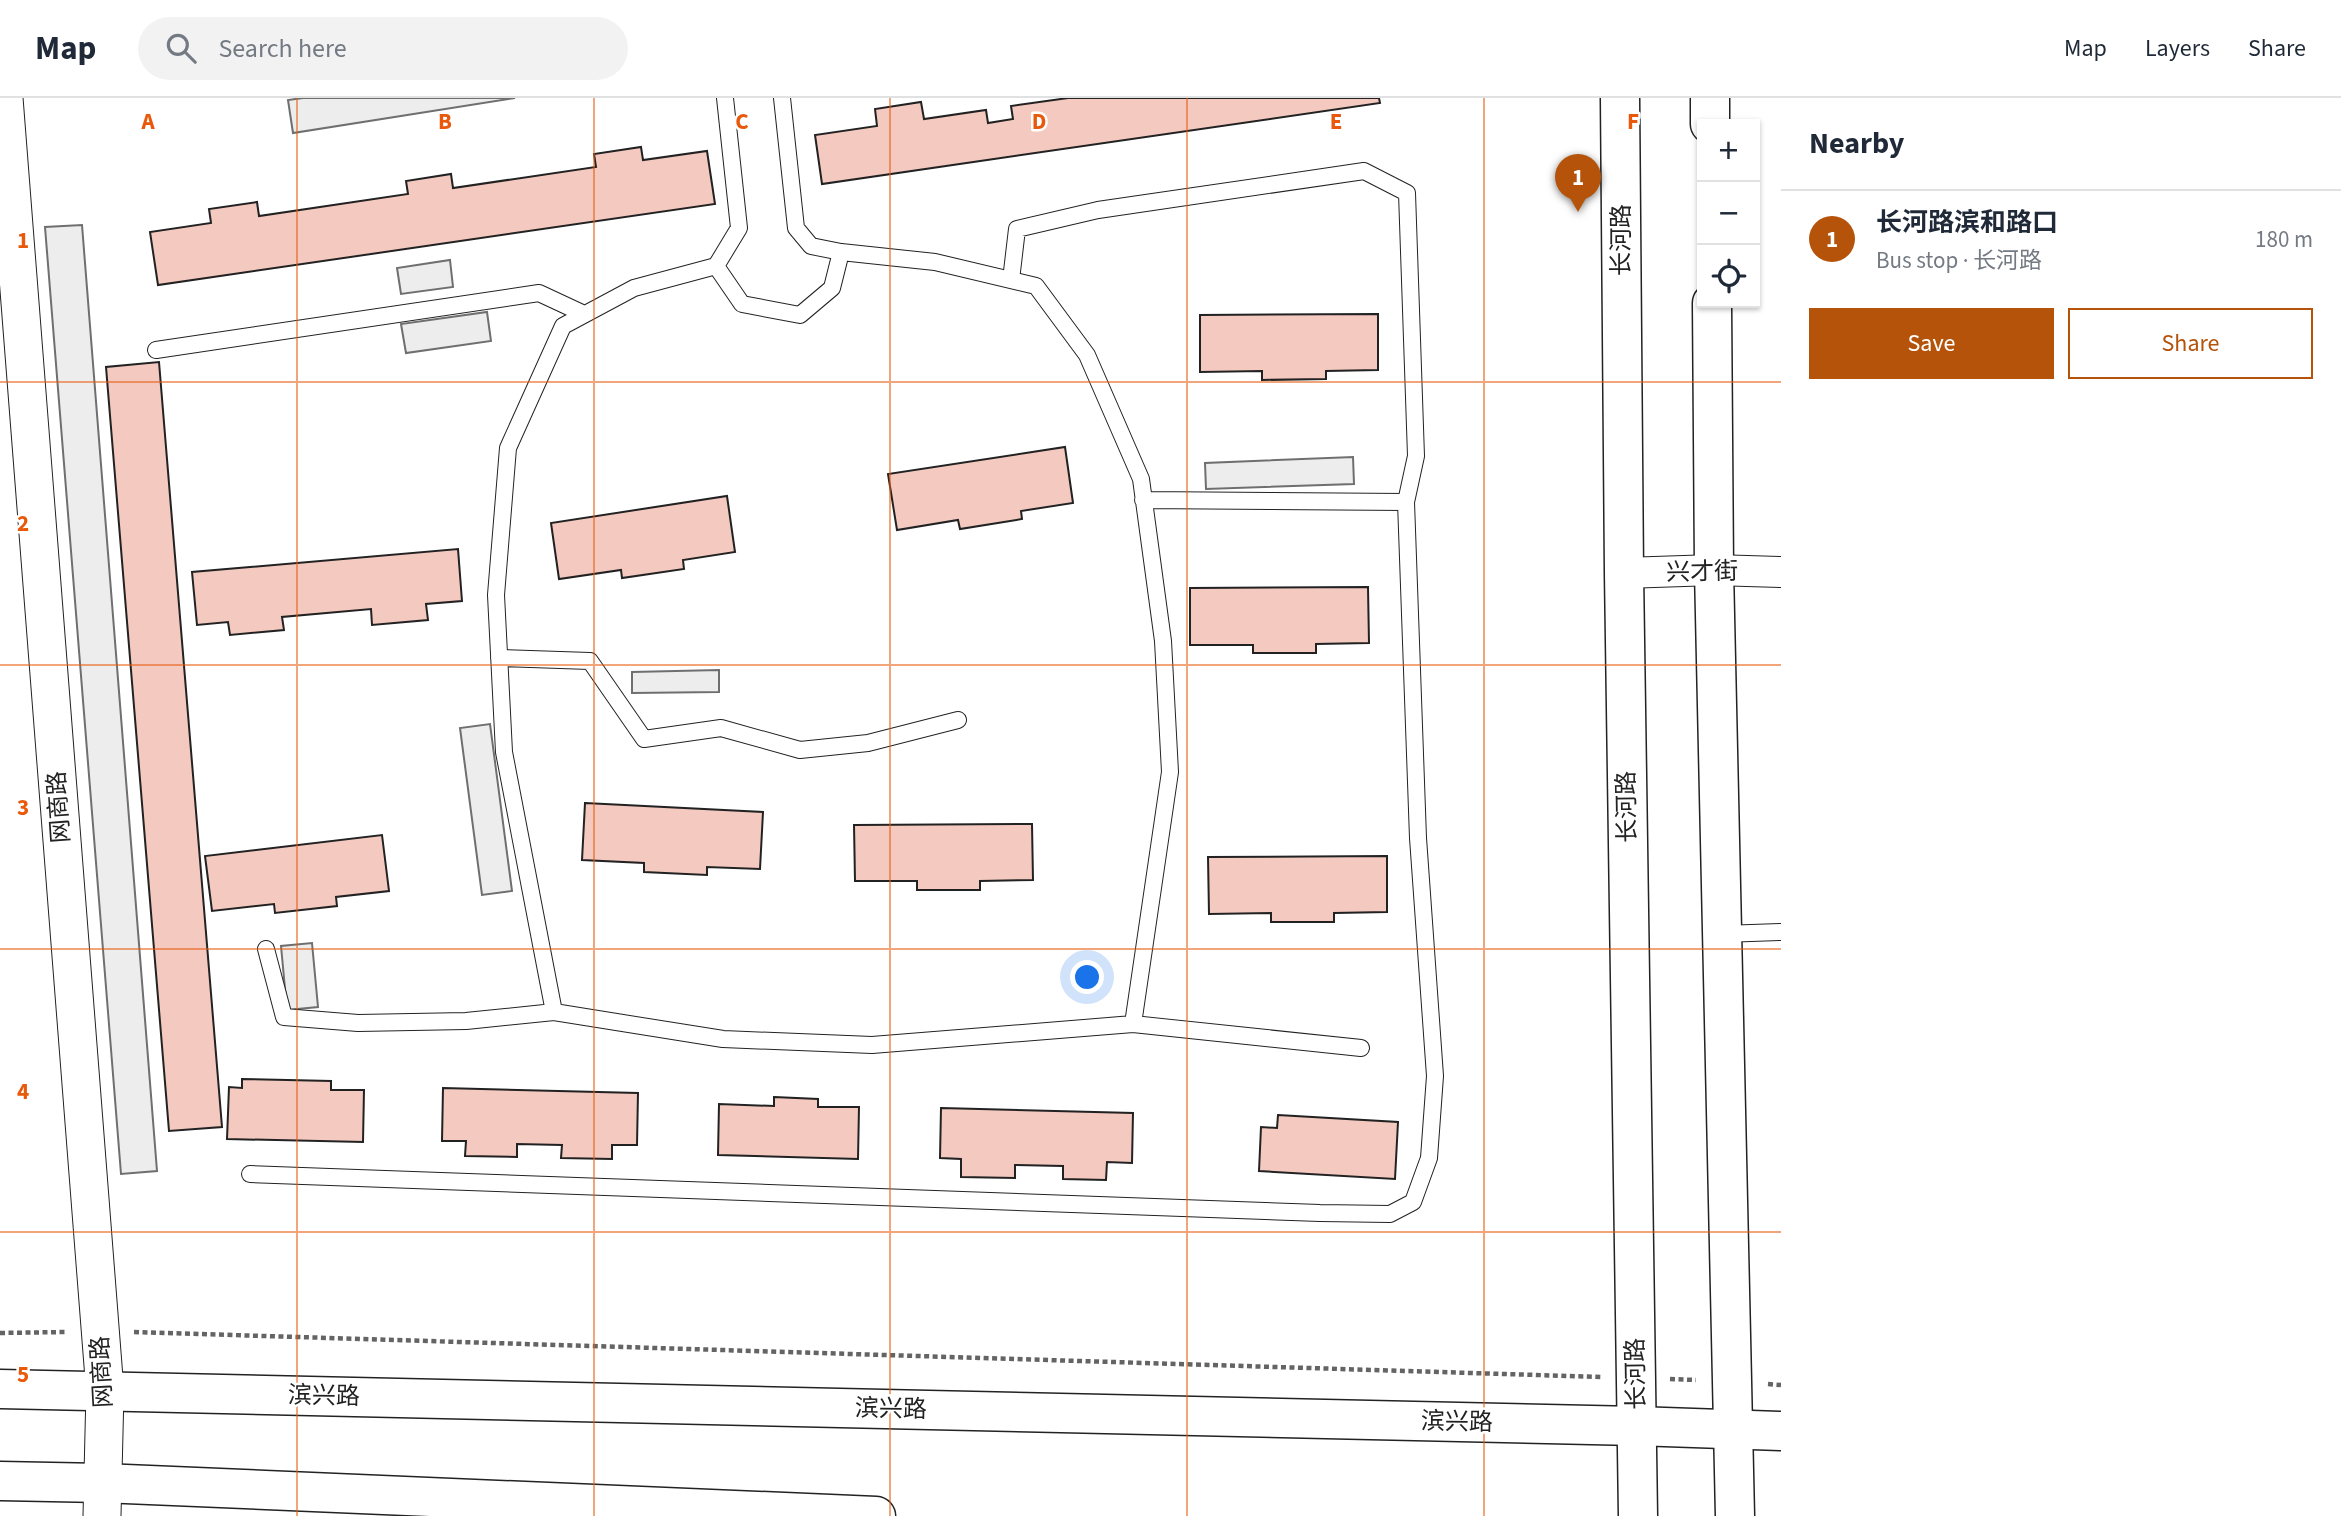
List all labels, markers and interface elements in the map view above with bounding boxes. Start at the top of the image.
search box [138,17,628,80]
text: Map [35,25,96,72]
icon: search [162,29,200,67]
text: Search here [218,30,347,67]
text: Map [2064,31,2107,66]
text: Layers [2145,31,2210,66]
text: Share [2248,31,2306,66]
text: A [140,105,155,138]
text: B [438,105,452,138]
text: C [735,105,749,138]
text: D [1032,105,1046,138]
text: E [1330,105,1342,138]
text: F [1627,105,1639,138]
map controls [1697,119,1760,308]
button: + [1697,119,1760,182]
text: Nearby [1809,122,1904,165]
pin: 1 [1555,154,1601,212]
button: − [1697,182,1760,245]
street label: 长河路 [1604,204,1639,276]
text: 长河路滨和路口 [1876,204,2058,241]
text: 1 [1826,223,1838,256]
text: 180 m [2255,223,2313,256]
text: 1 [17,224,29,257]
text: Bus stop · 长河路 [1876,244,2042,277]
button: locate [1697,245,1760,308]
button: Save [1809,308,2054,379]
button: Share [2068,308,2313,379]
text: 2 [17,507,29,540]
street label: 兴才街 [1666,554,1738,590]
street label: 网商路 [39,770,79,844]
street label: 长河路 [1609,771,1645,843]
text: 3 [17,791,29,824]
your location [1070,960,1104,994]
text: 4 [17,1075,29,1108]
street label: 网商路 [83,1335,121,1409]
street label: 长河路 [1618,1338,1654,1410]
text: 5 [17,1358,29,1391]
street label: 滨兴路 [288,1378,360,1414]
street label: 滨兴路 [855,1391,927,1427]
street label: 滨兴路 [1421,1404,1493,1440]

